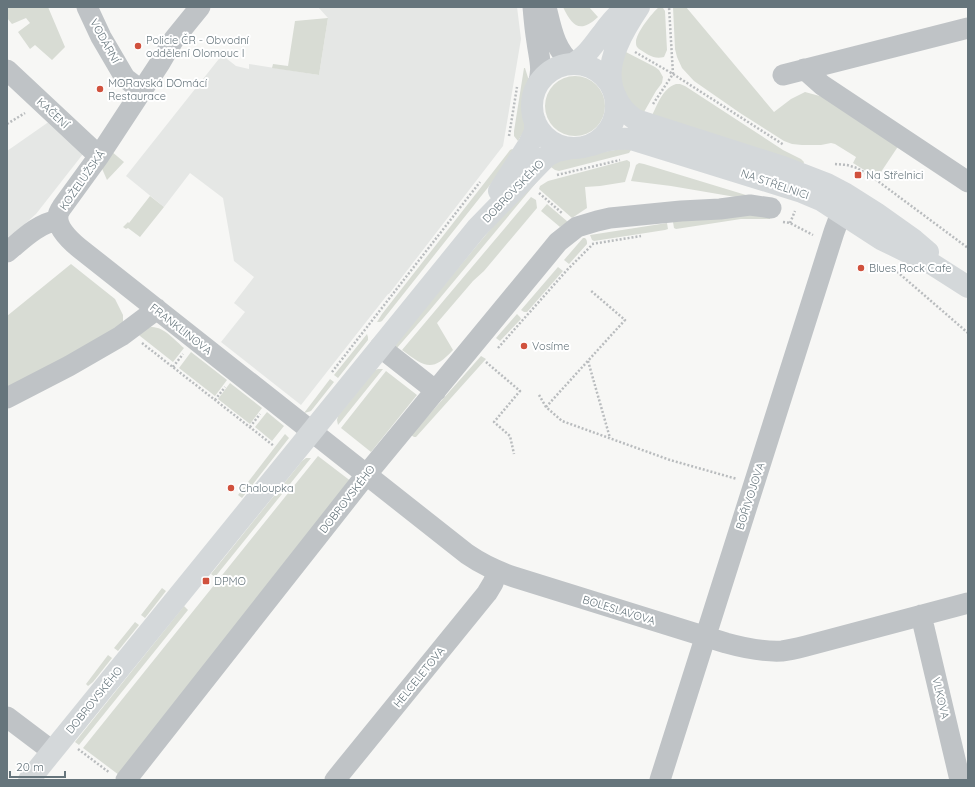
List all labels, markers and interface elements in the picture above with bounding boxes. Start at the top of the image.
street label: VODÁRNÍ [87,16,123,66]
place label: Policie ČR - Obvodní oddělení Olomouc I [146,33,250,60]
marker: Policie ČR - Obvodní oddělení Olomouc I [133,41,143,51]
place label: MORavská DOmácí Restaurace [108,76,208,103]
marker: MORavská DOmácí Restaurace [95,84,105,94]
street label: KAČENÍ [34,95,72,131]
street label: KOŽELUŽSKÁ [56,147,108,213]
street label: DOBROVSKÉHO [479,156,547,226]
street label: NA STŘELNICI [739,166,811,202]
place label: Na Střelnici [866,168,923,182]
marker: Na Střelnici [853,170,863,180]
place label: Blues Rock Cafe [869,261,951,275]
marker: Blues Rock Cafe [856,263,866,273]
street label: FRANKLINOVA [147,300,215,358]
place label: Vosíme [532,339,569,353]
marker: Vosíme [519,341,529,351]
street label: BOŘIVOJOVA [733,461,767,531]
street label: DOBROVSKÉHO [316,462,378,536]
place label: Chaloupka [239,481,294,495]
marker: Chaloupka [226,483,236,493]
place label: DPMO [214,574,246,588]
marker: DPMO [201,576,211,586]
street label: BOLESLAVOVA [581,592,657,628]
street label: HELCELETOVA [390,644,448,710]
street label: DOBROVSKÉHO [63,664,125,736]
street label: VLKOVA [929,676,953,720]
scale bar [10,753,65,779]
text: 20 m [16,759,44,774]

